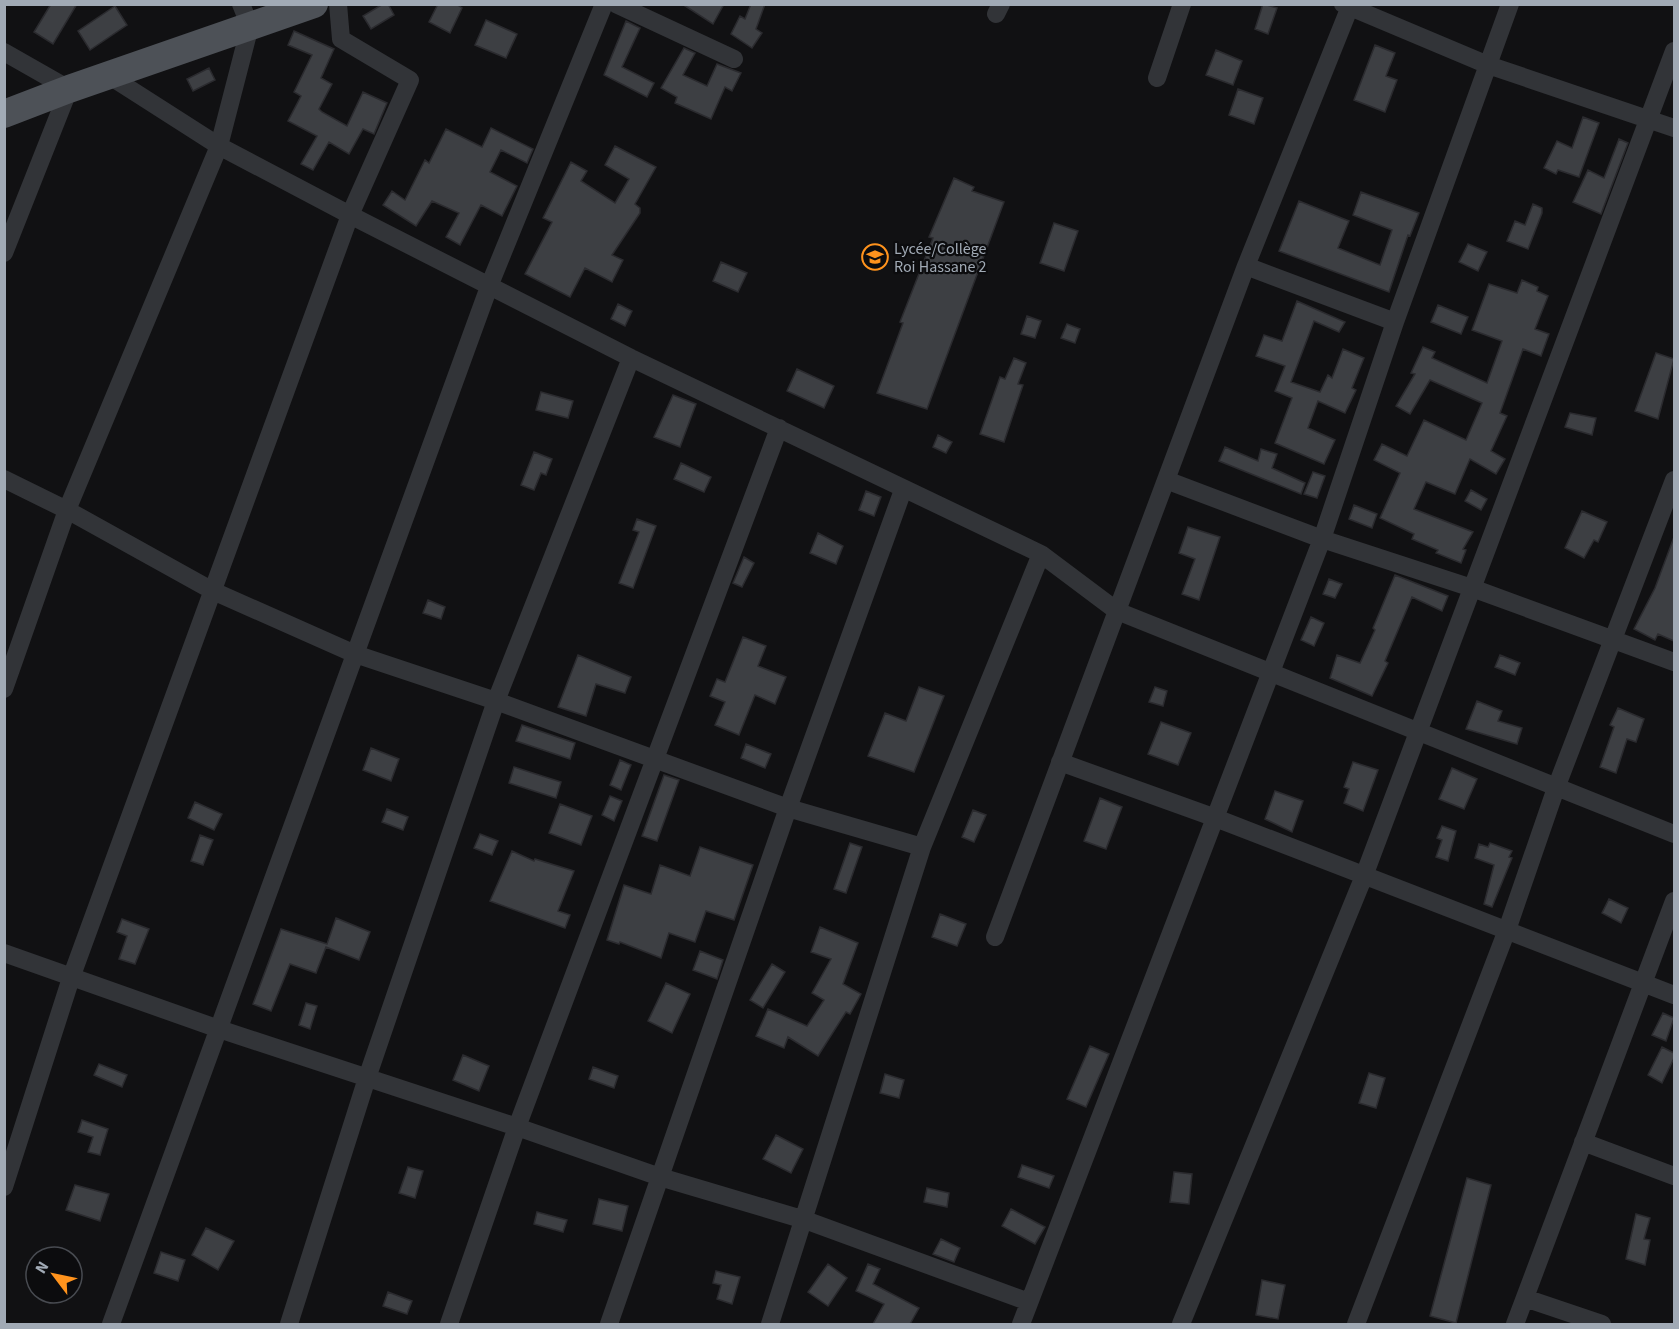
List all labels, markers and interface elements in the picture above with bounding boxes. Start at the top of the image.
place label: Lycée/Collège Roi Hassane 2 [894,238,987,278]
school or university icon: Lycée/Collège Roi Hassane 2 [860,242,890,272]
north arrow [24,1245,84,1305]
text: N [30,1257,54,1278]

